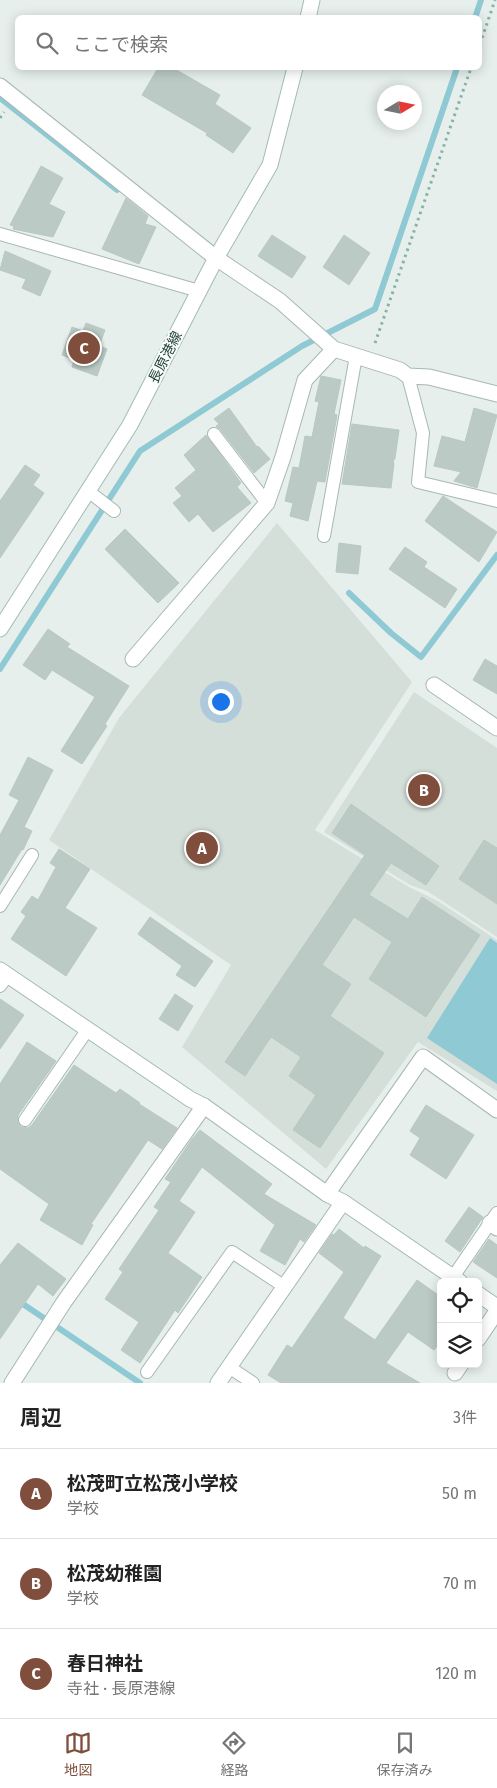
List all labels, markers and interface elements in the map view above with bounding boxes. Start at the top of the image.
search box [15,15,482,70]
icon: search [33,29,61,57]
text: ここで検索 [73,33,168,56]
north arrow [377,85,422,130]
street label: 長原港線 [145,328,186,386]
pin: C [68,329,100,367]
your location [208,689,234,715]
pin: B [408,771,440,809]
pin: A [186,829,218,867]
map controls [437,1278,482,1368]
button: locate [437,1278,482,1323]
button: layers [437,1323,482,1368]
text: 周辺 [20,1405,62,1431]
text: 3件 [453,1408,477,1427]
text: 松茂町立松茂小学校 [67,1472,238,1495]
text: A [31,1484,41,1503]
text: 50 m [442,1484,477,1503]
text: 学校 [67,1499,99,1518]
text: 松茂幼稚園 [67,1562,162,1585]
text: B [31,1574,41,1593]
text: 70 m [443,1574,477,1593]
text: 学校 [67,1589,99,1608]
text: 春日神社 [67,1652,143,1675]
text: C [31,1664,41,1683]
text: 120 m [435,1664,477,1683]
text: 寺社 · 長原港線 [67,1679,175,1698]
tab: 地図 [64,1729,92,1779]
tab: 経路 [220,1729,248,1779]
tab: 保存済み [377,1729,433,1779]

